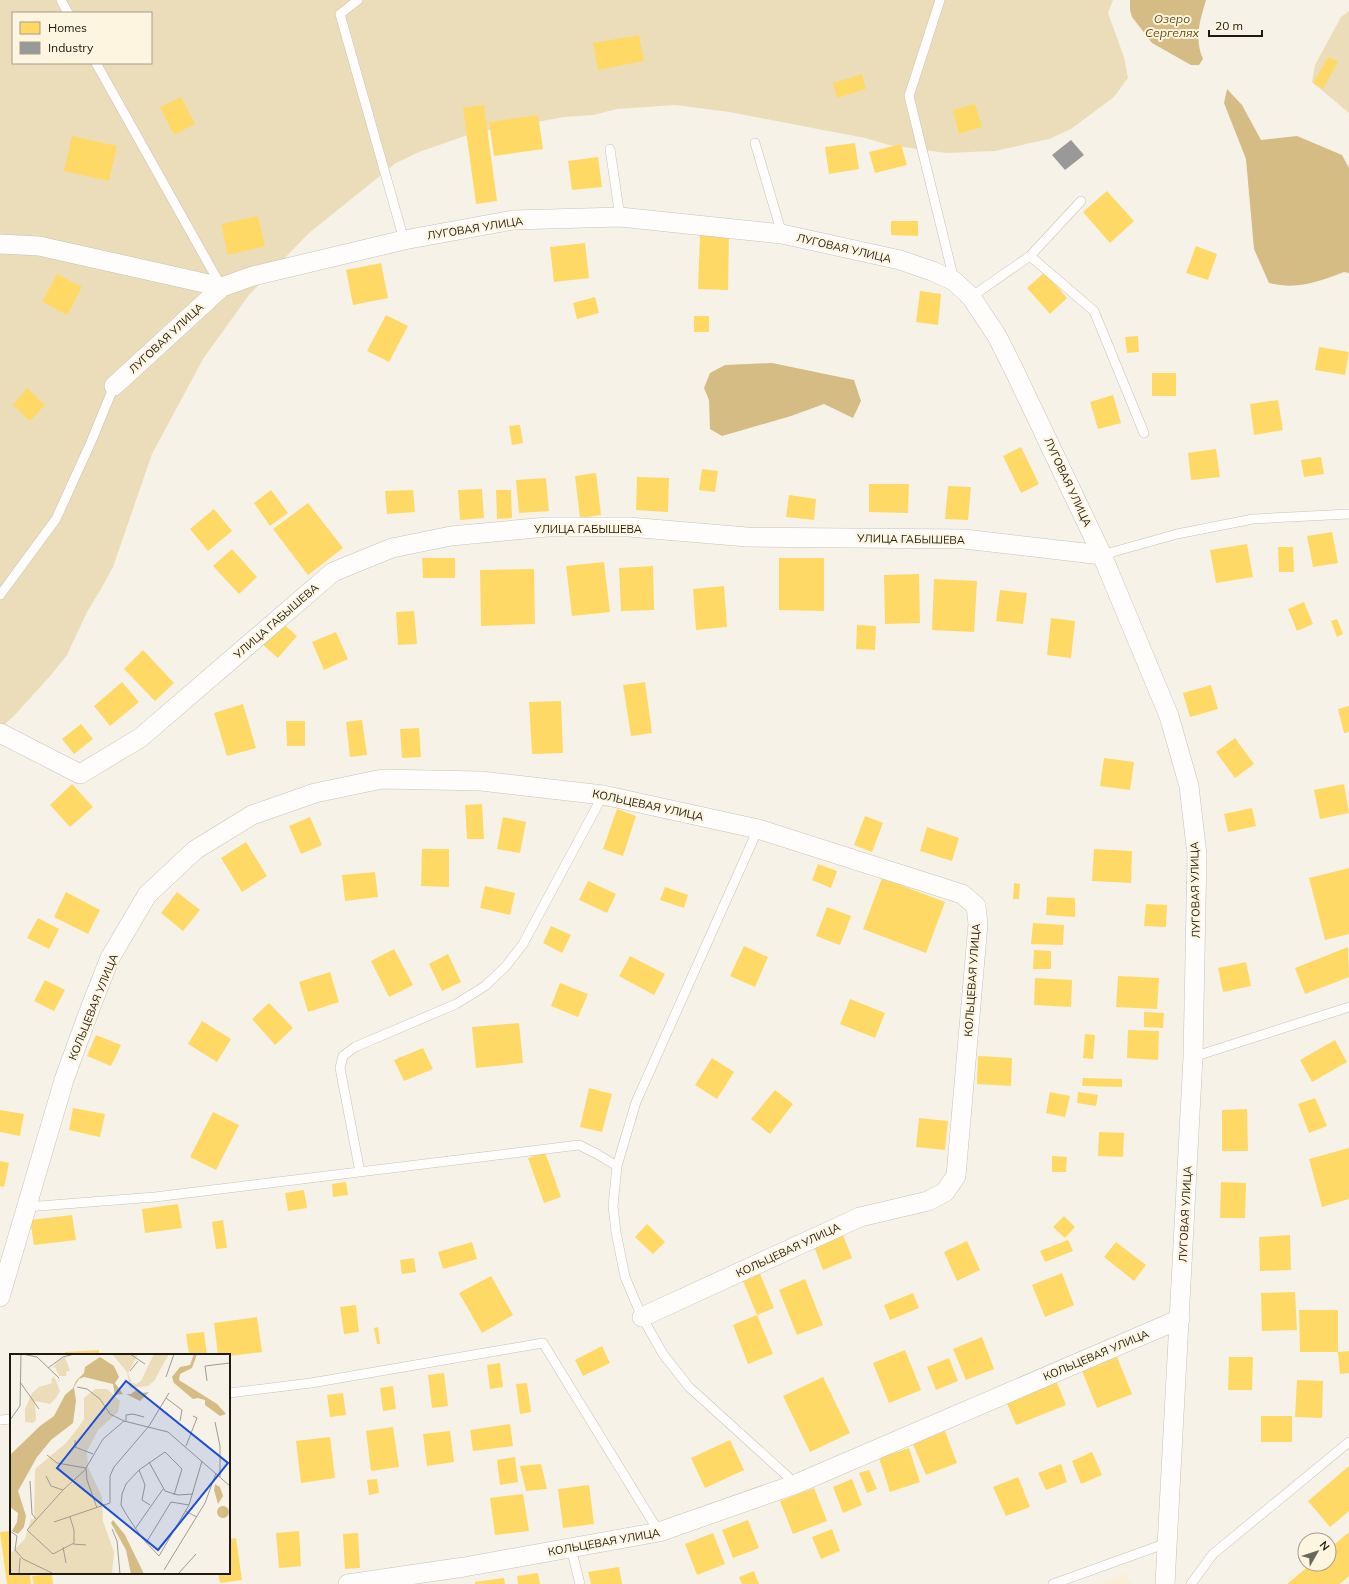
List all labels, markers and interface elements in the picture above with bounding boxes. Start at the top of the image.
water label: Озеро Сергелях [1145,11,1200,40]
legend [12,12,152,64]
scale bar [1209,12,1262,38]
text: 20 m [1215,18,1243,33]
text: Homes [48,20,87,35]
text: Industry [48,40,94,55]
street label: ЛУГОВАЯ УЛИЦА [426,214,524,242]
street label: ЛУГОВАЯ УЛИЦА [795,230,893,266]
street label: ЛУГОВАЯ УЛИЦА [126,300,206,376]
street label: ЛУГОВАЯ УЛИЦА [1041,435,1095,529]
street label: УЛИЦА ГАБЫШЕВА [533,522,642,536]
street label: УЛИЦА ГАБЫШЕВА [856,531,965,547]
street label: УЛИЦА ГАБЫШЕВА [230,580,321,662]
street label: КОЛЬЦЕВАЯ УЛИЦА [591,786,705,824]
street label: ЛУГОВАЯ УЛИЦА [1187,841,1203,939]
street label: КОЛЬЦЕВАЯ УЛИЦА [961,923,983,1037]
street label: КОЛЬЦЕВАЯ УЛИЦА [65,952,121,1062]
street label: ЛУГОВАЯ УЛИЦА [1175,1165,1195,1263]
street label: КОЛЬЦЕВАЯ УЛИЦА [734,1220,842,1280]
street label: КОЛЬЦЕВАЯ УЛИЦА [1041,1326,1151,1384]
inset map [10,1354,230,1574]
street label: КОЛЬЦЕВАЯ УЛИЦА [547,1525,661,1559]
north arrow [1297,1532,1337,1572]
text: N [1317,1538,1333,1553]

